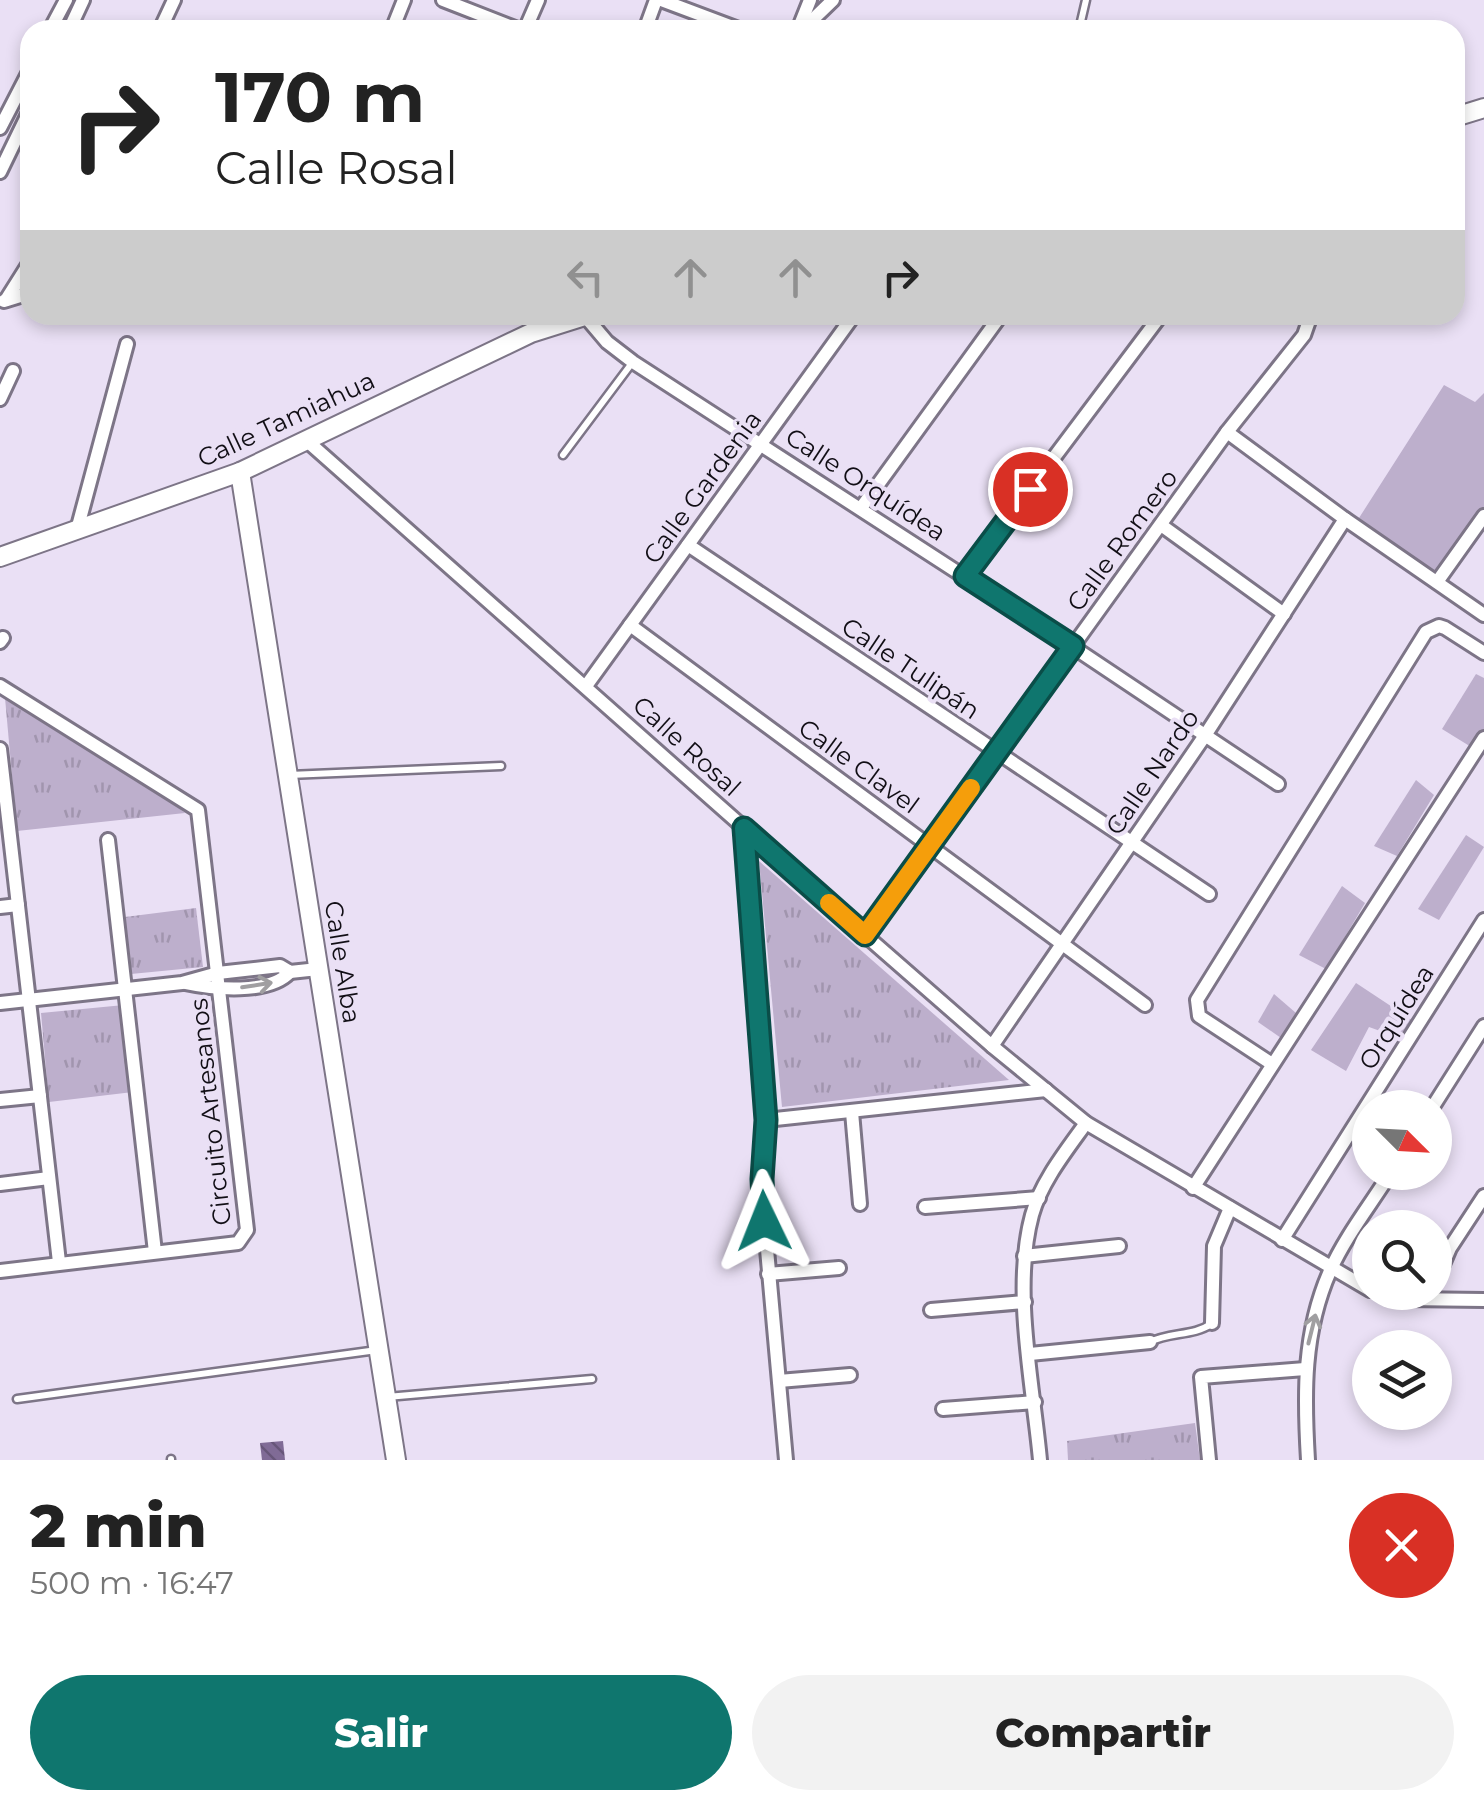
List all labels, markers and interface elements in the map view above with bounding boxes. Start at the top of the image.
text: 170 m [215,54,425,140]
icon: right [50,60,180,190]
text: Calle Rosal [215,140,458,195]
icon: left [558,250,613,305]
icon: ahead [663,250,718,305]
icon: ahead [768,250,823,305]
icon: right [873,250,928,305]
street label: Calle Tamiahua [193,365,379,473]
street label: Calle Gardenia [636,405,768,569]
street label: Calle Orquídea [780,421,952,547]
pin [988,447,1073,532]
icon: arrive [1003,462,1058,517]
street label: Calle Romero [1060,463,1184,617]
street label: Calle Tulipán [836,611,986,725]
street label: Calle Rosal [627,690,747,802]
street label: Calle Nardo [1099,704,1205,840]
street label: Calle Clavel [793,712,925,820]
street label: Calle Alba [319,899,367,1025]
street label: Orquídea [1352,959,1440,1075]
one-way arrow [241,975,273,993]
street label: Circuito Artesanos [183,997,237,1227]
north arrow [1352,1090,1452,1190]
map controls [1352,1090,1452,1430]
position arrow [712,1169,816,1273]
button: search [1352,1210,1452,1310]
one-way arrow [1304,1314,1323,1345]
button: layers [1352,1330,1452,1430]
text: 2 min [30,1489,207,1562]
button: close [1349,1493,1454,1598]
text: 500 m · 16:47 [30,1563,234,1602]
button: Salir [30,1675,732,1790]
button: Compartir [752,1675,1454,1790]

